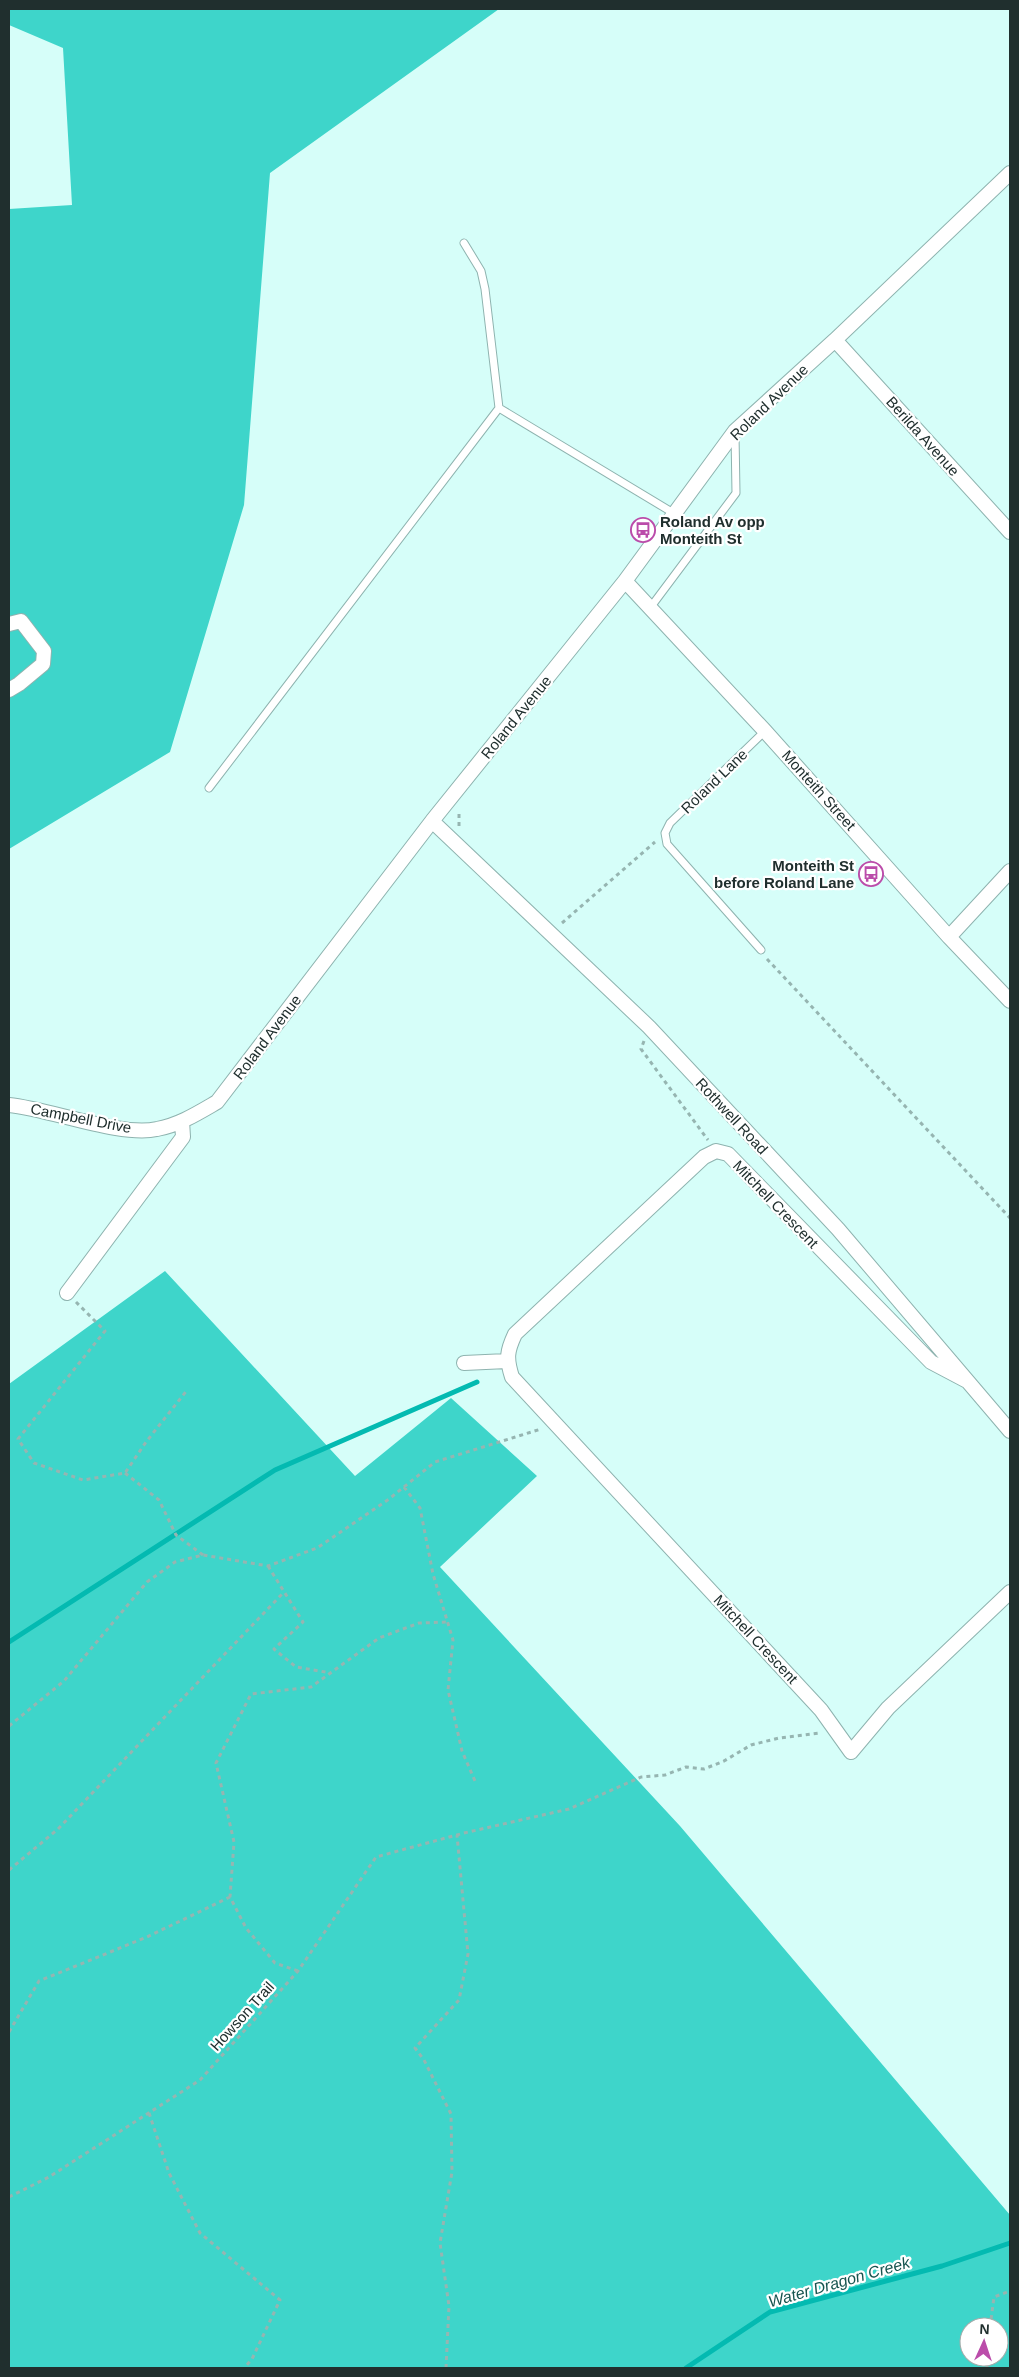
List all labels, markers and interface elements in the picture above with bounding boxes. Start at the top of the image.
street label: Roland Avenue [727,361,811,443]
street label: Berilda Avenue [883,393,963,479]
place label: Roland Av opp Monteith St [660,513,765,547]
bus stop icon: Roland Av opp Monteith St [630,517,656,543]
street label: Roland Avenue [477,672,555,762]
street label: Roland Lane [677,745,751,817]
street label: Monteith Street [779,747,860,834]
place label: Monteith St before Roland Lane [714,857,854,891]
bus stop icon: Monteith St before Roland Lane [858,861,884,887]
street label: Roland Avenue [230,991,304,1083]
street label: Rothwell Road [693,1075,771,1157]
street label: Campbell Drive [29,1100,133,1136]
street label: Mitchell Crescent [730,1157,823,1252]
street label: Mitchell Crescent [711,1591,802,1687]
street label: Howson Trail [207,1978,277,2054]
water label: Water Dragon Creek [766,2253,913,2310]
north arrow [959,2317,1009,2367]
text: N [979,2321,990,2337]

